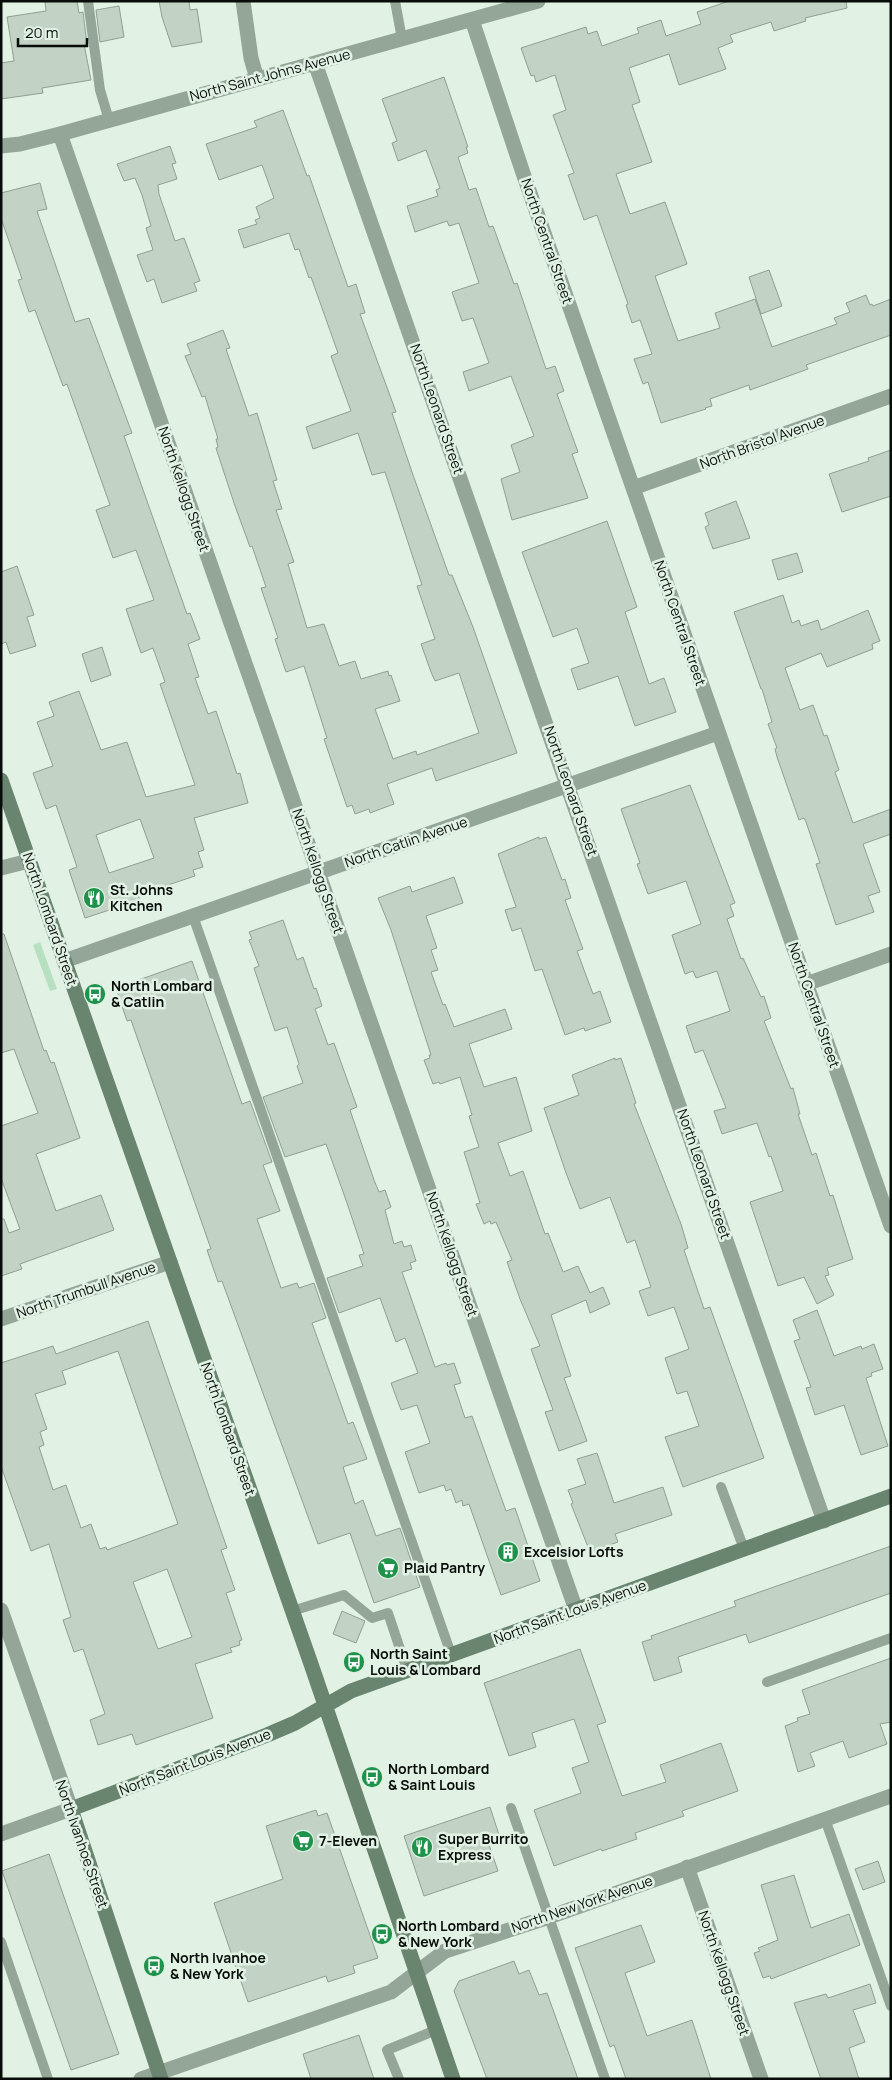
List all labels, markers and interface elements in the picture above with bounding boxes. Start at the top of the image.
scale bar [18,15,86,47]
text: 20 m [25,22,58,43]
street label: North Saint Johns Avenue [187,44,352,105]
street label: North Central Street [517,176,578,306]
street label: North Leonard Street [406,341,469,477]
street label: North Bristol Avenue [697,410,827,473]
street label: North Kellogg Street [154,424,215,554]
street label: North Central Street [650,558,711,688]
street label: North Leonard Street [540,723,603,859]
street label: North Kellogg Street [288,806,349,936]
street label: North Catlin Avenue [342,812,470,871]
street label: North Lombard Street [19,849,82,989]
place label: St. Johns Kitchen [110,880,173,915]
restaurant icon: St. Johns Kitchen [82,886,106,910]
street label: North Central Street [784,940,845,1070]
place label: North Lombard & Catlin [111,976,212,1011]
bus stop icon: North Lombard & Catlin [83,982,107,1006]
street label: North Leonard Street [673,1106,736,1242]
street label: North Kellogg Street [422,1189,483,1319]
street label: North Trumbull Avenue [14,1257,158,1322]
street label: North Lombard Street [197,1359,260,1499]
building icon: Excelsior Lofts [496,1540,520,1564]
place label: Excelsior Lofts [524,1542,624,1561]
supermarket icon: Plaid Pantry [376,1556,400,1580]
place label: Plaid Pantry [404,1558,485,1577]
street label: North Saint Louis Avenue [491,1575,649,1648]
place label: North Saint Louis & Lombard [370,1644,481,1679]
bus stop icon: North Saint Louis & Lombard [342,1650,366,1674]
street label: North Saint Louis Avenue [116,1724,273,1799]
place label: North Lombard & Saint Louis [388,1759,489,1794]
bus stop icon: North Lombard & Saint Louis [360,1765,384,1789]
street label: North Ivanhoe Street [52,1777,113,1911]
supermarket icon: 7-Eleven [291,1829,315,1853]
place label: Super Burrito Express [438,1829,529,1864]
place label: 7-Eleven [319,1831,377,1850]
restaurant icon: Super Burrito Express [410,1835,434,1859]
street label: North New York Avenue [509,1870,655,1937]
street label: North Kellogg Street [694,1908,755,2038]
place label: North Lombard & New York [398,1916,499,1951]
bus stop icon: North Lombard & New York [370,1922,394,1946]
place label: North Ivanhoe & New York [170,1948,266,1983]
bus stop icon: North Ivanhoe & New York [142,1954,166,1978]

